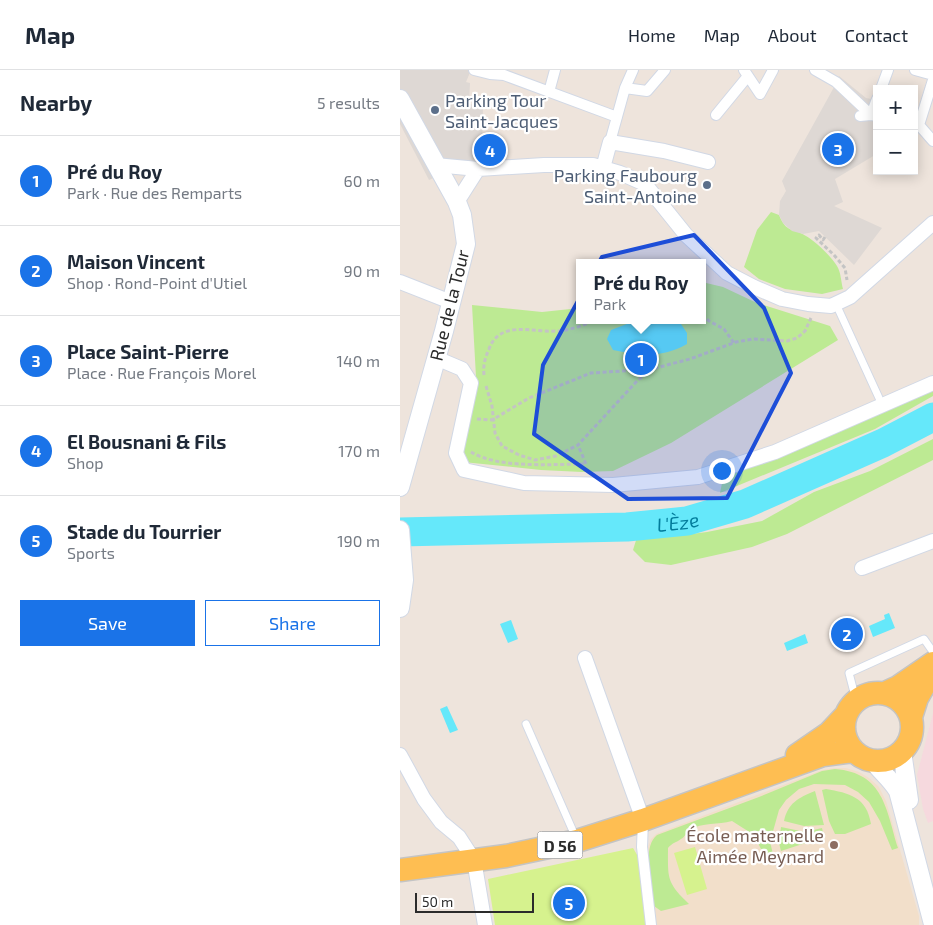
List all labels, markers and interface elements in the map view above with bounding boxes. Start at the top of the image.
text: Map [25,20,75,49]
text: Home [628,24,676,46]
text: Map [704,24,740,46]
text: About [768,24,817,46]
text: Contact [845,24,908,46]
map controls [873,85,918,175]
button: + [873,85,918,130]
place label: Parking Tour Saint-Jacques [445,89,558,132]
text: Nearby [20,90,92,115]
text: 5 results [317,93,380,112]
marker: Parking Tour Saint-Jacques [429,104,441,116]
pin: 3 [822,130,854,168]
button: − [873,130,918,175]
pin: 4 [474,131,506,169]
text: Pré du Roy [67,160,162,183]
place label: Parking Faubourg Saint-Antoine [554,164,697,207]
text: 1 [33,171,39,190]
text: 60 m [344,171,380,190]
marker: Parking Faubourg Saint-Antoine [701,179,713,191]
text: Park · Rue des Remparts [67,183,242,202]
street label: Rue de la Tour [425,247,473,363]
text: Maison Vincent [67,250,205,273]
popup [576,259,706,324]
text: 2 [31,261,41,280]
text: 90 m [344,261,380,280]
text: Pré du Roy [593,271,689,294]
text: Shop · Rond-Point d'Utiel [67,273,247,292]
text: Park [593,294,626,313]
text: Place Saint-Pierre [67,340,229,363]
pin: 1 [625,340,657,378]
text: 3 [31,351,41,370]
text: 140 m [337,351,380,370]
text: Place · Rue François Morel [67,363,256,382]
text: El Bousnani & Fils [67,430,226,453]
text: 4 [31,441,41,460]
text: 170 m [338,441,380,460]
text: Shop [67,453,104,472]
your location [709,458,735,484]
water label: L'Èze [655,507,702,535]
text: Stade du Tourrier [67,520,221,543]
text: 5 [32,531,40,550]
text: 190 m [337,531,380,550]
text: Sports [67,543,115,562]
button: Save [20,600,195,646]
button: Share [205,600,380,646]
pin: 2 [831,615,863,653]
place label: École maternelle Aimée Meynard [686,824,824,867]
road number: D 56 [538,832,582,858]
marker: École maternelle Aimée Meynard [828,839,840,851]
pin: 5 [553,884,585,922]
scale bar [415,890,534,913]
text: 50 m [422,893,453,910]

